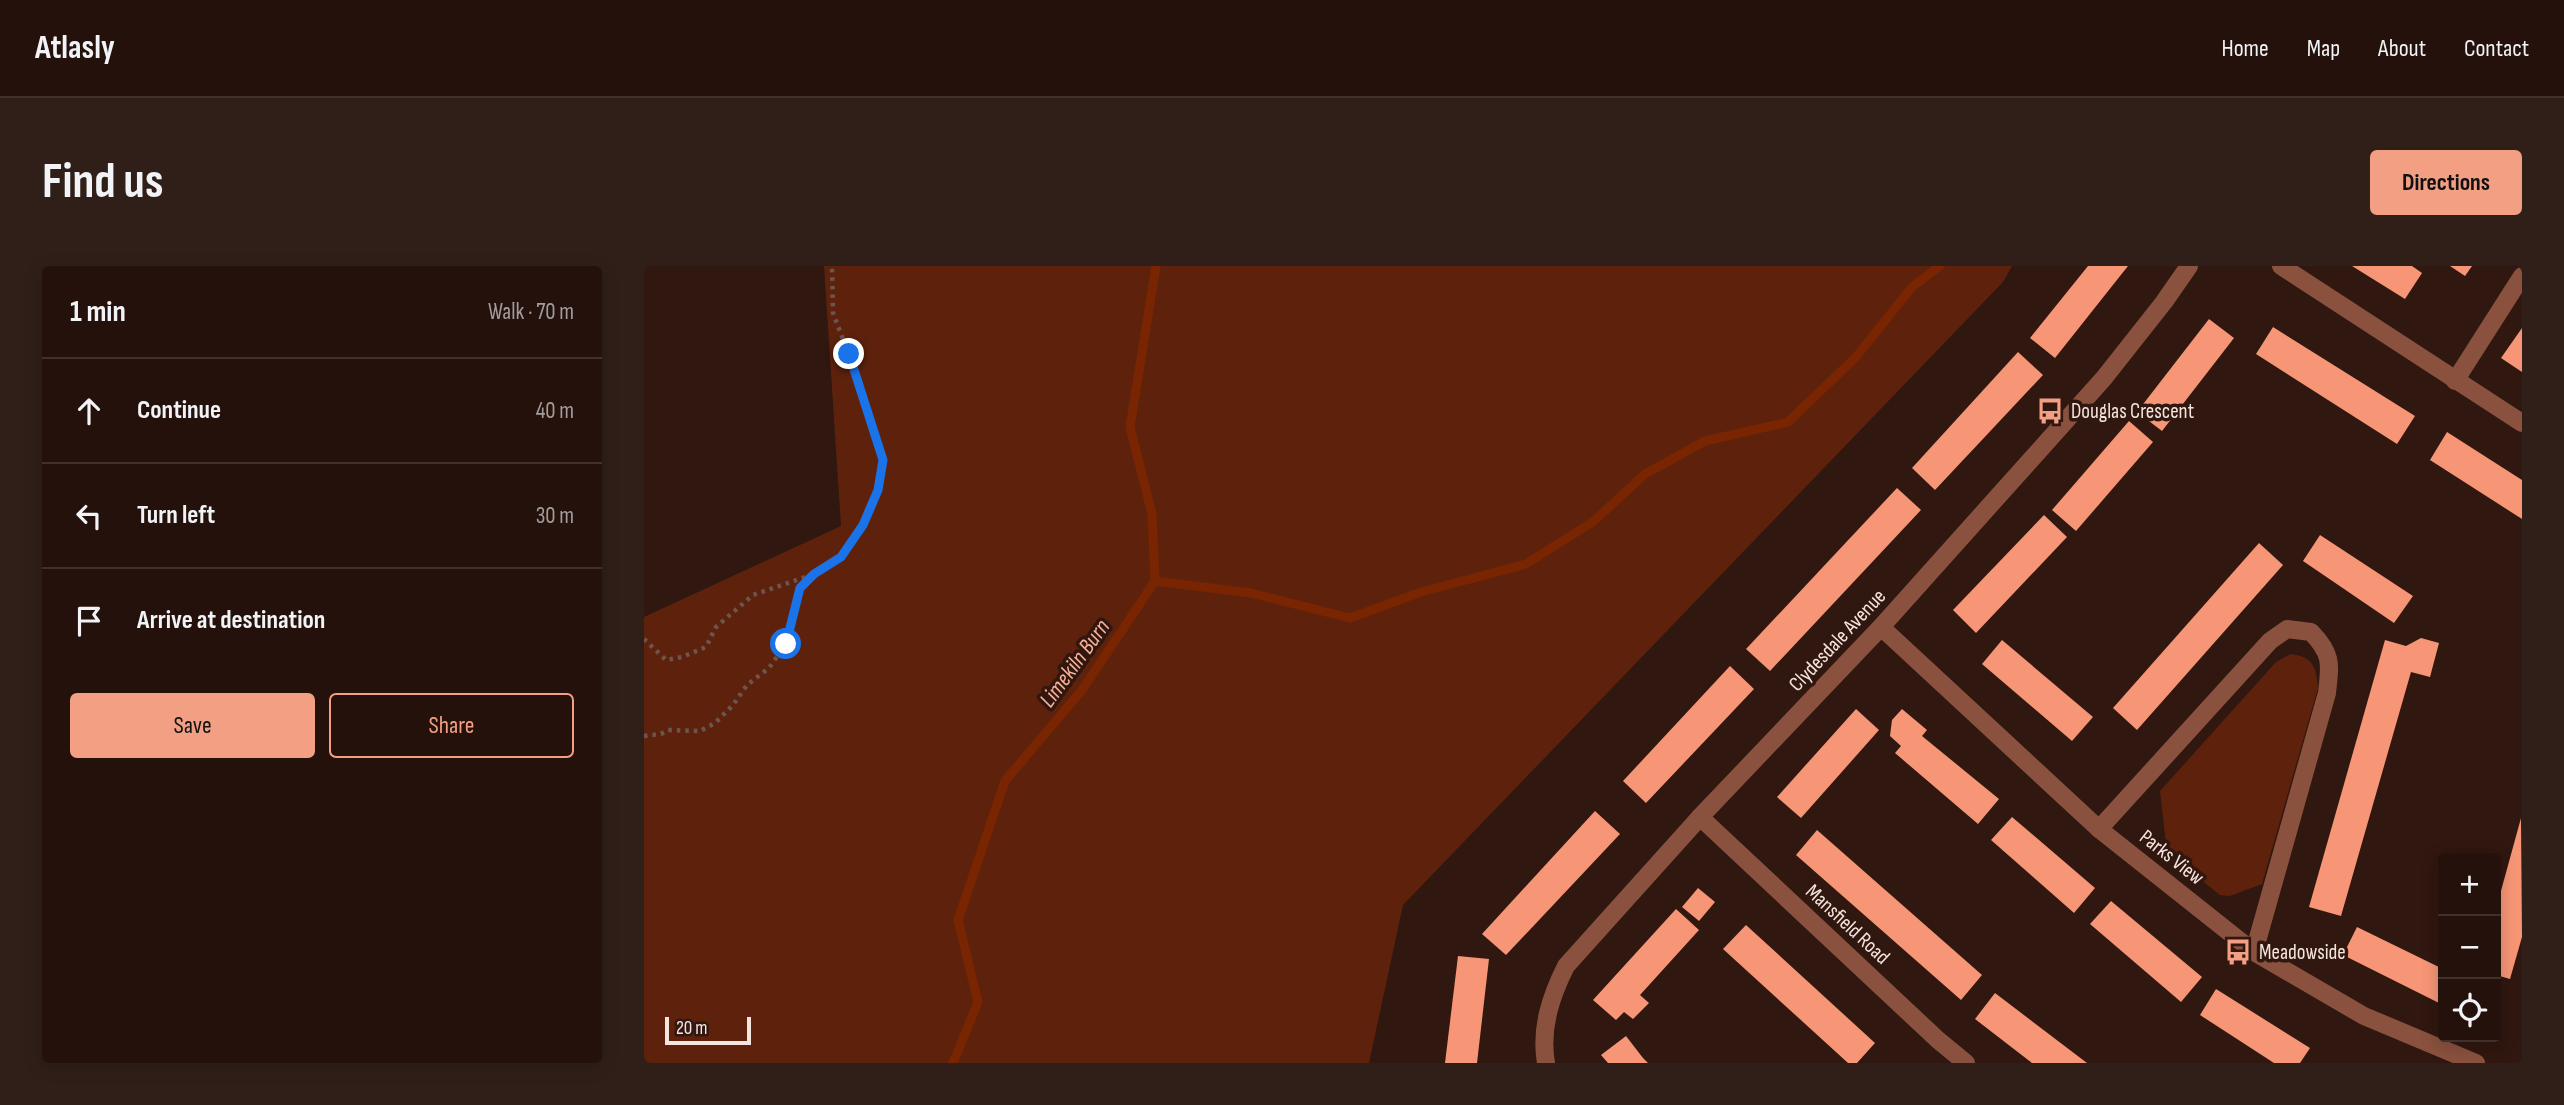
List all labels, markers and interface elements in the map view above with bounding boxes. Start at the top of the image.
text: Atlasly [35,28,115,68]
text: Home [2221,34,2269,63]
text: Map [2307,34,2340,63]
text: About [2378,34,2426,63]
text: Contact [2464,34,2529,63]
button: Directions [2370,150,2522,215]
text: Find us [42,153,164,212]
text: 1 min [70,294,126,330]
text: Walk · 70 m [488,298,574,326]
route end [833,338,864,369]
icon: ahead [70,392,108,430]
text: Continue [137,395,221,426]
bus stop icon: Douglas Crescent [2035,396,2065,426]
text: 40 m [536,397,574,425]
place label: Douglas Crescent [2071,399,2194,424]
icon: left [70,497,108,535]
text: Turn left [137,500,215,531]
text: 30 m [536,502,574,530]
street label: Clydesdale Avenue [1784,584,1891,697]
icon: arrive [70,602,108,640]
text: Arrive at destination [137,605,325,636]
water label: Limekiln Burn [1034,614,1116,713]
route start [770,628,801,659]
button: Save [70,693,315,758]
button: Share [329,693,574,758]
street label: Parks View [2135,825,2209,890]
map controls [2438,853,2501,1042]
button: + [2438,853,2501,916]
street label: Mansfield Road [1800,879,1895,970]
button: − [2438,916,2501,979]
bus stop icon: Meadowside [2223,937,2253,967]
place label: Meadowside [2259,940,2346,965]
button: locate [2438,979,2501,1042]
scale bar [665,1014,751,1046]
text: 20 m [676,1017,708,1040]

